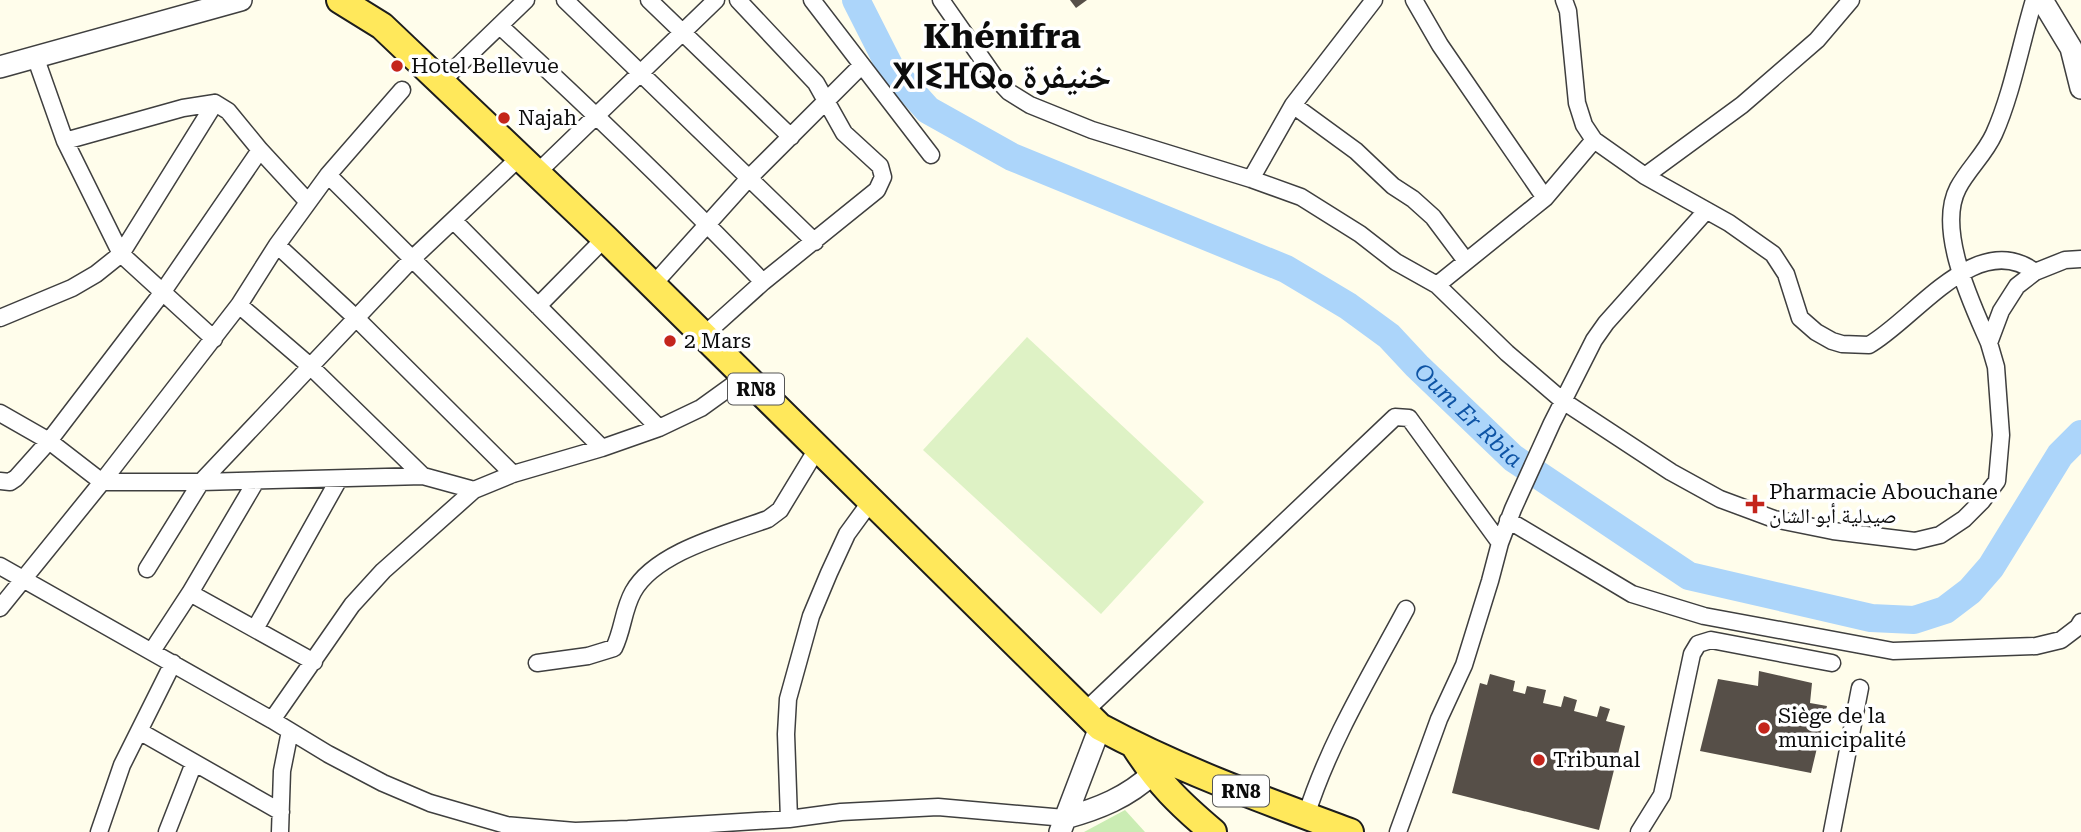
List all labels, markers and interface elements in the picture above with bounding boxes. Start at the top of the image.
district label: Khénifra ⵅⵏⵉⴼⵕⴰ خنيفرة [893,16,1111,97]
place label: Hotel Bellevue [411,54,559,78]
marker: Hotel Bellevue [389,58,405,74]
place label: Najah [518,106,577,130]
marker: Najah [496,110,512,126]
place label: 2 Mars [684,329,751,353]
marker: 2 Mars [662,333,678,349]
water label: Oum Er Rbia [1409,357,1527,473]
road number: RN8 [728,374,784,404]
place label: Pharmacie Abouchane صيدلية أبو الشان [1769,480,1998,528]
marker: Pharmacie Abouchane صيدلية أبو الشان [1747,496,1763,512]
place label: Siège de la municipalité [1778,704,1906,752]
marker: Siège de la municipalité [1756,720,1772,736]
place label: Tribunal [1553,748,1641,772]
marker: Tribunal [1531,752,1547,768]
road number: RN8 [1213,776,1269,806]

